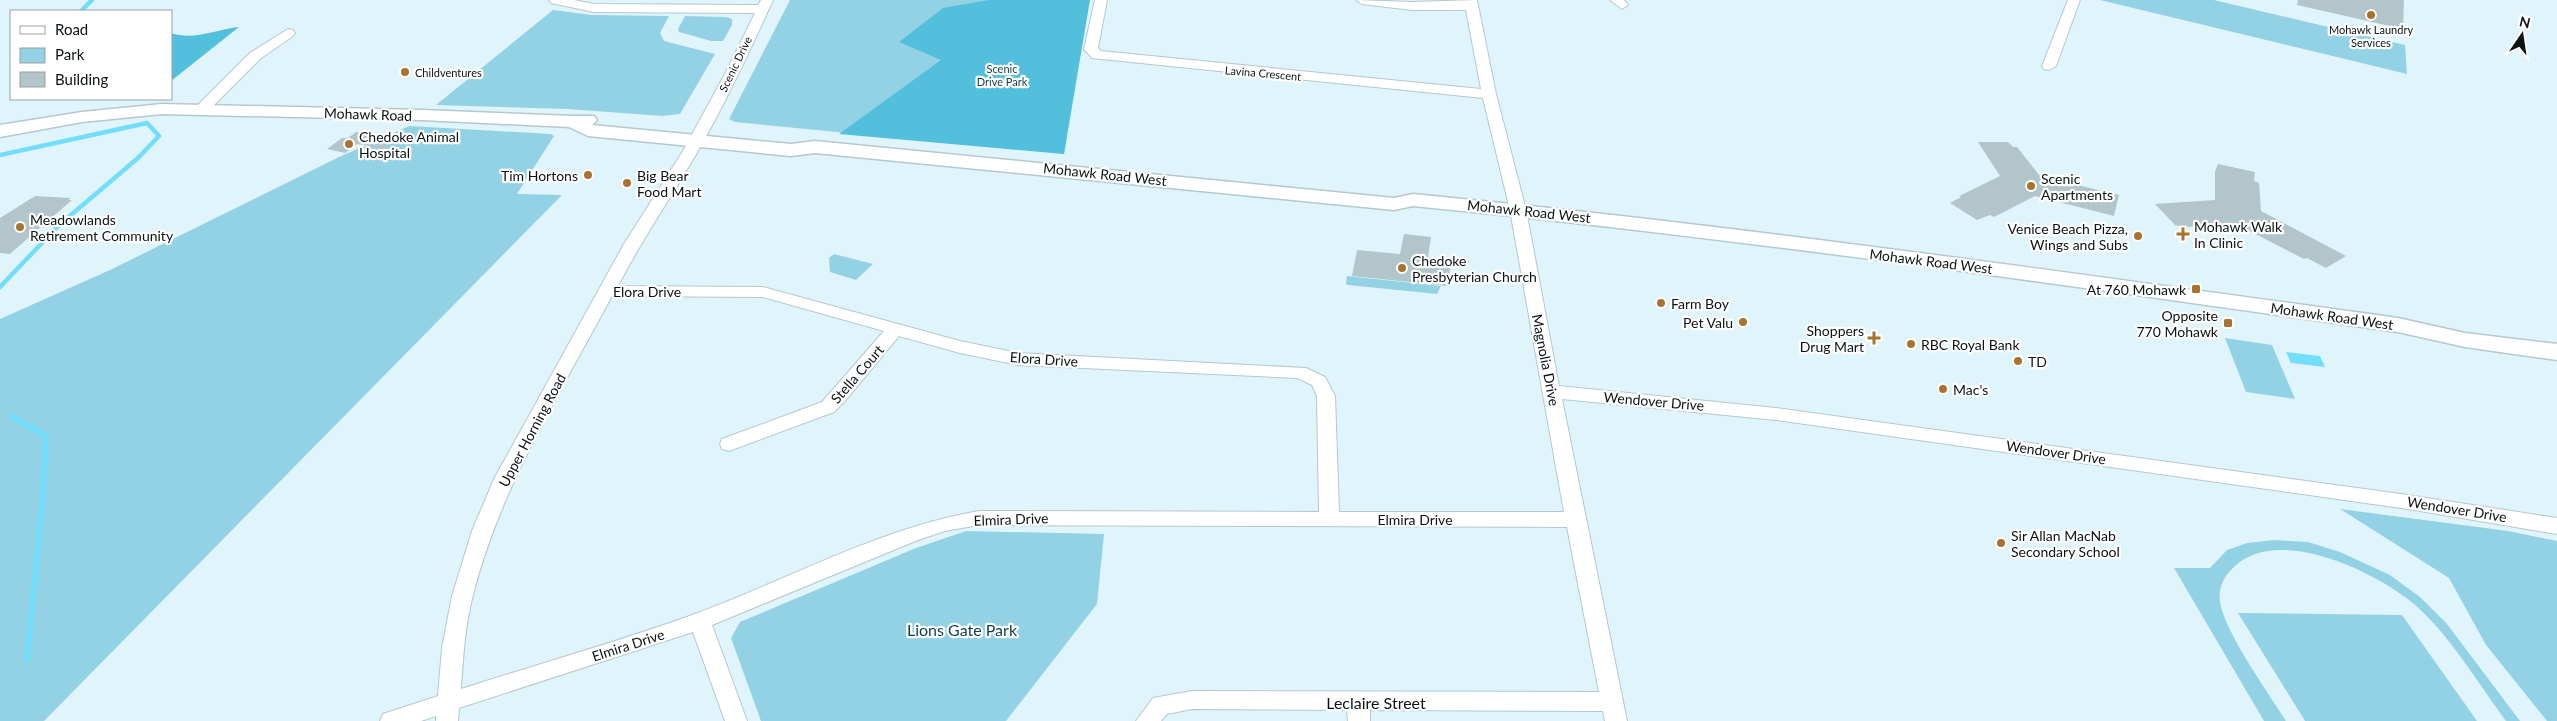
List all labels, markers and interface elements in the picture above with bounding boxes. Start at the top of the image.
marker: Mohawk Laundry Services [2365,9,2377,21]
legend [10,10,172,100]
north arrow [2497,10,2547,60]
text: N [2518,12,2532,31]
text: Road [55,20,88,38]
place label: Mohawk Laundry Services [2329,23,2413,49]
street label: Scenic Drive [716,34,754,94]
text: Park [55,45,85,63]
park label: Scenic Drive Park [977,62,1028,88]
street label: Lavina Crescent [1224,63,1302,83]
marker: Childventures [399,66,411,78]
place label: Childventures [415,66,482,79]
text: Building [55,70,108,88]
street label: Mohawk Road [324,104,412,124]
place label: Chedoke Animal Hospital [359,128,459,161]
marker: Chedoke Animal Hospital [343,138,355,150]
street label: Mohawk Road West [1043,159,1167,189]
place label: Tim Hortons [501,167,578,184]
place label: Big Bear Food Mart [637,167,701,200]
marker: Tim Hortons [582,169,594,181]
place label: Scenic Apartments [2041,170,2113,203]
marker: Big Bear Food Mart [621,177,633,189]
marker: Scenic Apartments [2025,180,2037,192]
street label: Mohawk Road West [1467,196,1591,226]
place label: Meadowlands Retirement Community [30,211,174,244]
place label: Mohawk Walk In Clinic [2194,218,2283,251]
place label: Venice Beach Pizza, Wings and Subs [2008,220,2128,253]
marker: Meadowlands Retirement Community [14,221,26,233]
marker: Mohawk Walk In Clinic [2176,227,2190,241]
marker: Venice Beach Pizza, Wings and Subs [2132,230,2144,242]
street label: Mohawk Road West [1869,245,1993,277]
place label: Chedoke Presbyterian Church [1412,252,1537,285]
marker: Chedoke Presbyterian Church [1396,262,1408,274]
place label: At 760 Mohawk [2087,281,2187,298]
street label: Elora Drive [613,283,681,300]
marker: At 760 Mohawk [2190,283,2202,295]
place label: Farm Boy [1671,295,1730,312]
marker: Farm Boy [1655,297,1667,309]
street label: Mohawk Road West [2270,299,2394,333]
place label: Opposite 770 Mohawk [2136,307,2219,340]
street label: Magnolia Drive [1529,313,1563,407]
place label: Pet Valu [1683,314,1733,331]
marker: Pet Valu [1737,316,1749,328]
marker: Opposite 770 Mohawk [2222,317,2234,329]
place label: Shoppers Drug Mart [1800,322,1864,355]
marker: Shoppers Drug Mart [1868,332,1880,344]
place label: RBC Royal Bank [1921,336,2020,353]
marker: RBC Royal Bank [1905,338,1917,350]
street label: Stella Court [827,341,887,407]
street label: Elora Drive [1009,348,1079,370]
place label: TD [2028,353,2047,370]
marker: TD [2012,355,2024,367]
street label: Upper Horning Road [495,370,569,490]
place label: Mac's [1953,381,1988,398]
marker: Mac's [1937,383,1949,395]
street label: Wendover Drive [1603,388,1705,414]
street label: Wendover Drive [2005,437,2107,467]
street label: Wendover Drive [2406,493,2508,525]
street label: Elmira Drive [973,509,1049,529]
street label: Elmira Drive [1377,511,1453,528]
place label: Sir Allan MacNab Secondary School [2011,527,2120,560]
marker: Sir Allan MacNab Secondary School [1995,537,2007,549]
park label: Lions Gate Park [907,620,1018,639]
street label: Elmira Drive [590,625,666,665]
street label: Leclaire Street [1326,693,1426,712]

